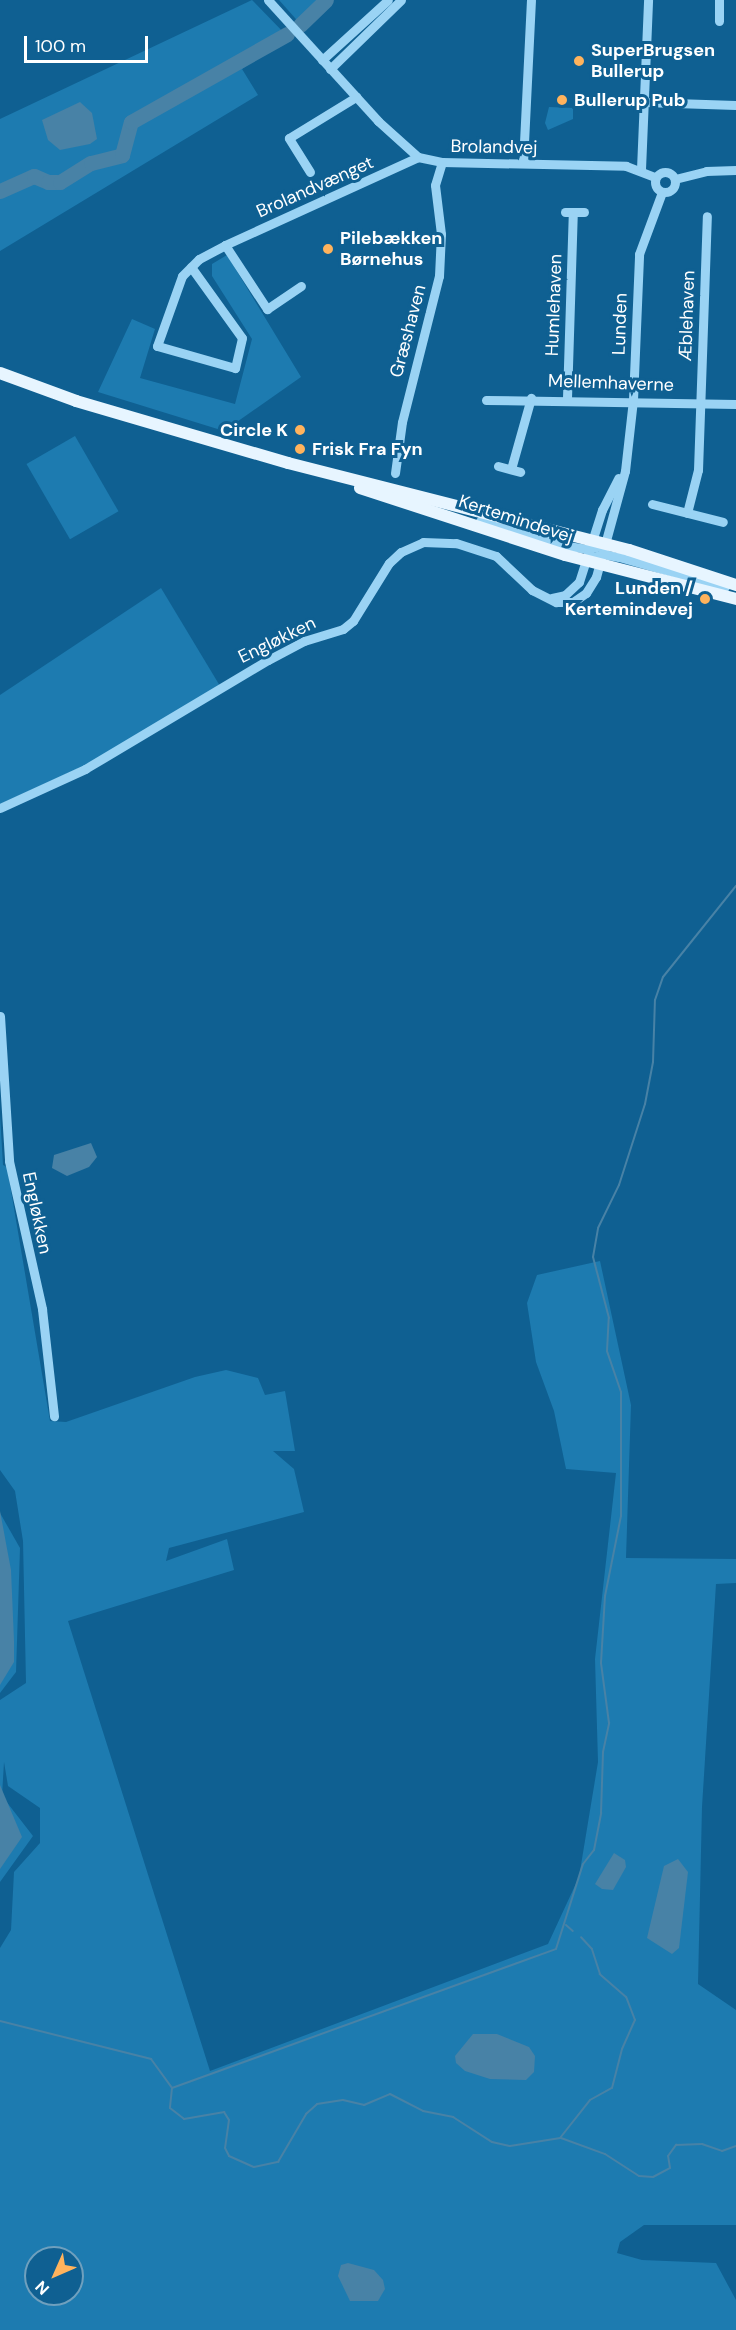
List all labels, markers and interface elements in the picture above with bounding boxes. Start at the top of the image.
scale bar [27,24,152,62]
text: 100 m [35,34,86,58]
place label: SuperBrugsen Bullerup [591,40,715,82]
marker: SuperBrugsen Bullerup [572,54,586,68]
place label: Bullerup Pub [574,89,685,111]
marker: Bullerup Pub [555,93,569,107]
street label: Brolandvej [450,135,538,159]
street label: Brolandvænget [253,152,377,222]
place label: Pilebækken Børnehus [340,228,442,270]
marker: Pilebækken Børnehus [321,242,335,256]
street label: Humlehaven [541,254,567,356]
street label: Æblehaven [675,270,699,362]
street label: Græshaven [385,282,431,380]
street label: Lunden [608,293,632,355]
street label: Mellemhaverne [548,370,674,396]
place label: Circle K [220,419,288,441]
marker: Circle K [293,423,307,437]
place label: Frisk Fra Fyn [312,438,423,460]
marker: Frisk Fra Fyn [293,442,307,456]
street label: Kertemindevej [456,490,576,548]
place label: Lunden / Kertemindevej [565,578,693,620]
marker: Lunden / Kertemindevej [698,592,712,606]
street label: Engløkken [235,612,319,668]
street label: Engløkken [18,1170,56,1256]
north arrow [24,2246,84,2306]
text: N [31,2276,54,2299]

